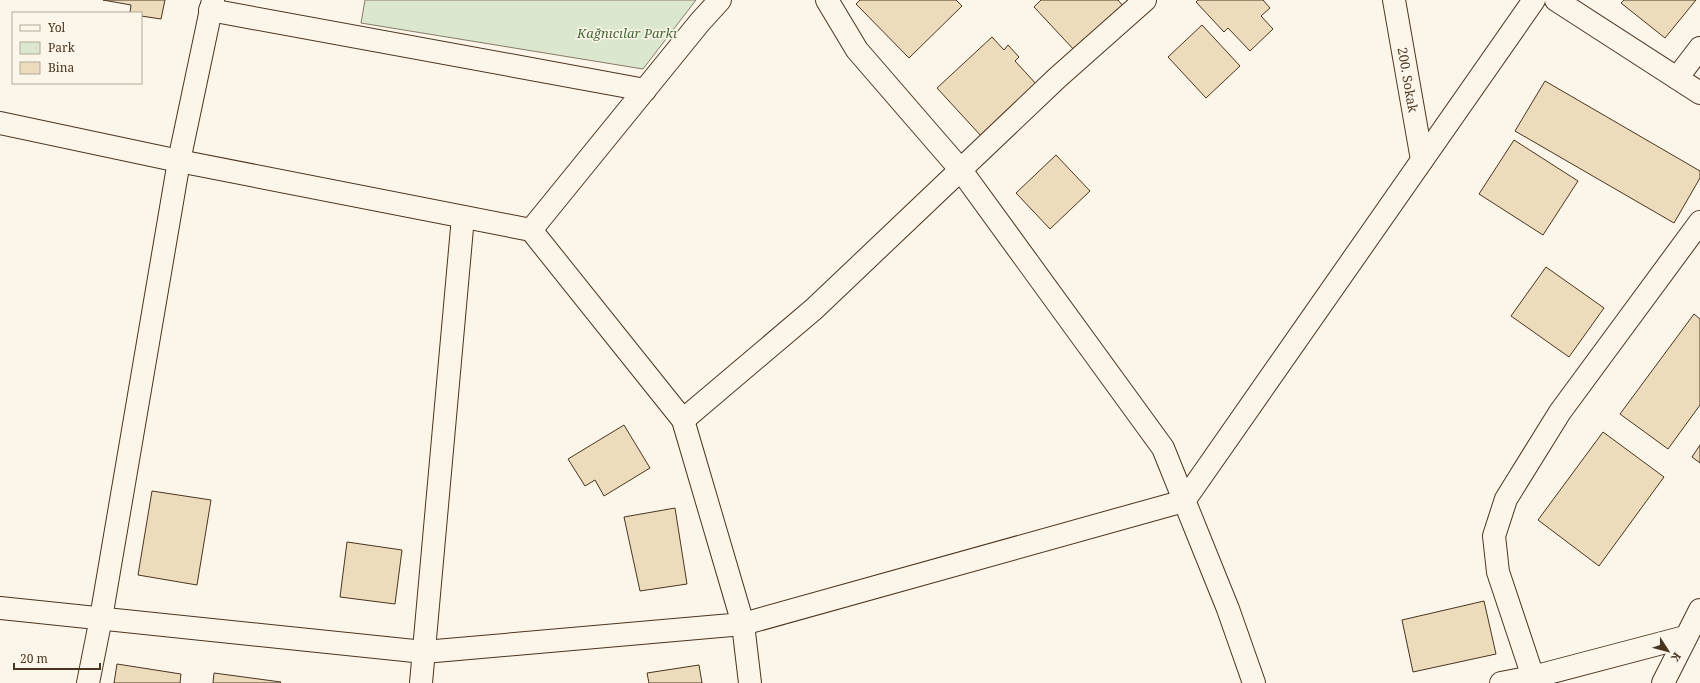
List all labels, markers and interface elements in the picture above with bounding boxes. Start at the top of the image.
legend [12,12,142,84]
text: Yol [47,19,66,36]
park label: Kağnıcılar Parkı [576,24,677,42]
text: Park [48,39,76,56]
street label: 200. Sokak [1393,46,1423,114]
text: Bina [48,59,74,76]
north arrow [1648,631,1688,671]
scale bar [14,645,100,671]
text: K [1668,649,1685,666]
text: 20 m [20,650,48,667]

